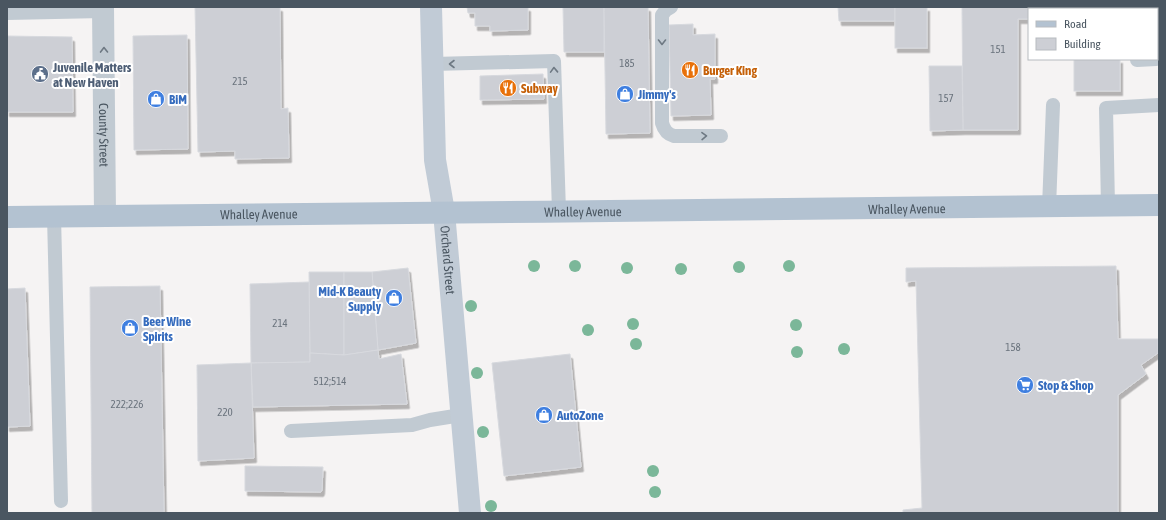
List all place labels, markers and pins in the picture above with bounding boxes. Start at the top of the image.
place label: Juvenile Matters at New Haven [52,60,132,90]
restaurant icon: Burger King [680,60,700,80]
place label: Burger King [703,63,757,78]
public building icon: Juvenile Matters at New Haven [30,64,50,84]
restaurant icon: Subway [498,78,518,98]
place label: Subway [521,81,558,96]
shop icon: Jimmy's [615,84,635,104]
place label: Jimmy's [637,87,676,102]
shop icon: BiM [146,89,166,109]
place label: BiM [169,92,187,107]
place label: Mid-K Beauty Supply [318,284,382,314]
shop icon: Mid-K Beauty Supply [384,288,404,308]
place label: Beer Wine Spirits [143,314,191,344]
shop icon: Beer Wine Spirits [120,318,140,338]
supermarket icon: Stop & Shop [1015,375,1035,395]
place label: Stop & Shop [1038,378,1094,393]
shop icon: AutoZone [534,405,554,425]
place label: AutoZone [556,408,604,423]

